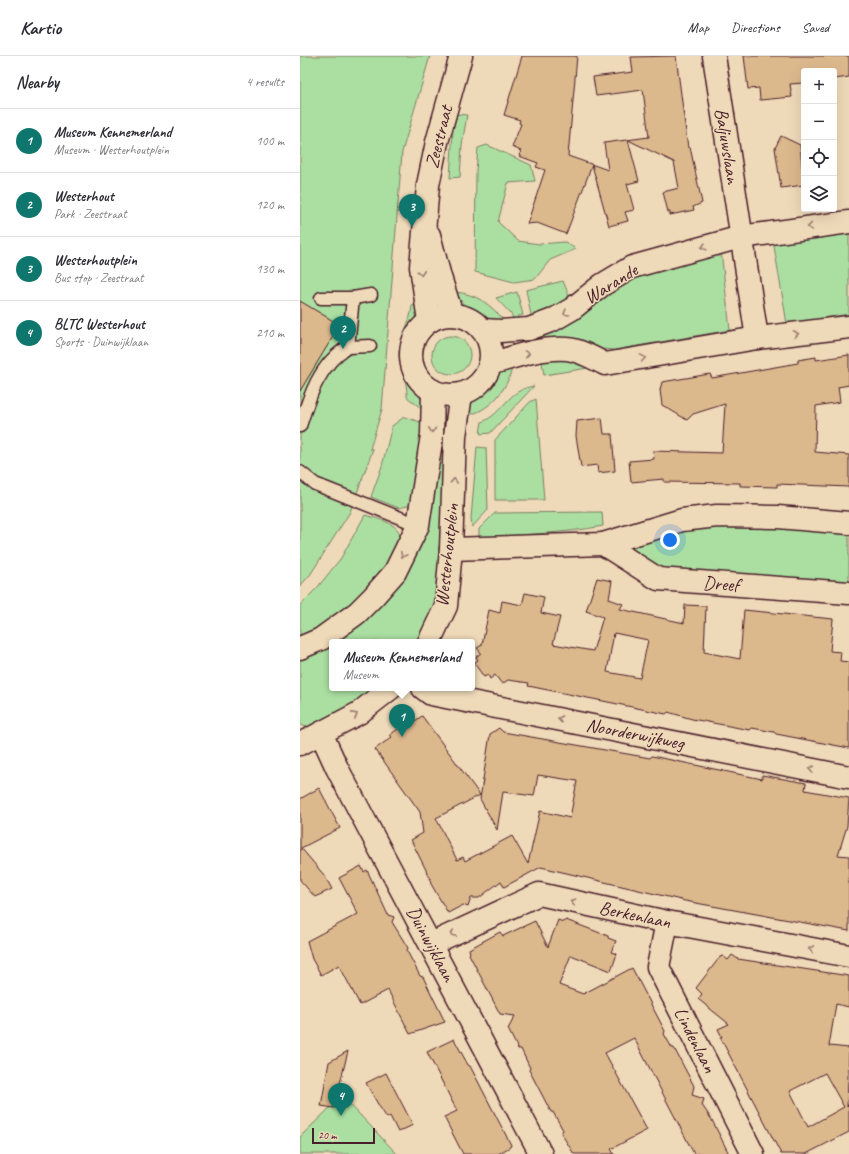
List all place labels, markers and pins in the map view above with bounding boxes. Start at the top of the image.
pin: 3 [399,194,425,227]
pin: 2 [330,316,356,349]
pin: 1 [389,704,415,737]
pin: 4 [328,1083,354,1116]

